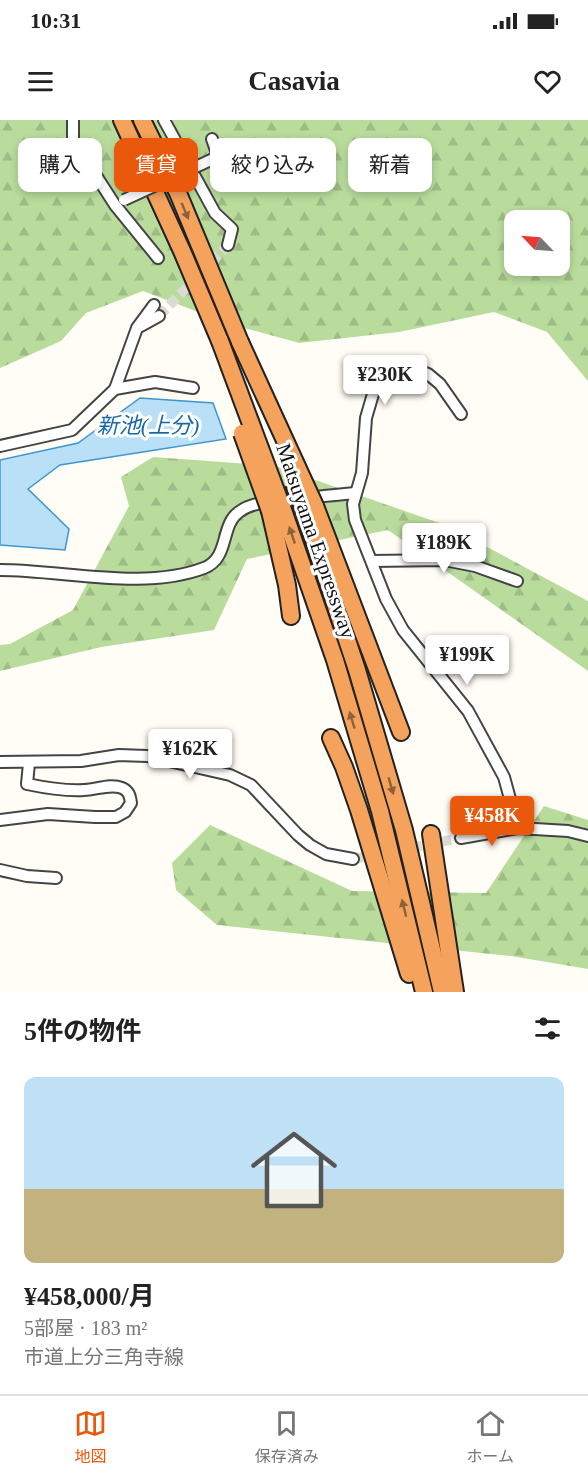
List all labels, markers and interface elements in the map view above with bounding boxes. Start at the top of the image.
text: 10:31 [30,8,81,33]
icon: menu [24,65,57,98]
icon: heart [531,65,564,98]
text: Casavia [248,66,340,96]
chip: 購入 [18,138,102,192]
chip: 賃貸 [114,138,198,192]
chip: 絞り込み [210,138,336,192]
chip: 新着 [348,138,432,192]
one-way arrow [180,202,190,220]
north arrow [504,210,570,276]
map controls [504,210,570,276]
pin: ¥230K [343,355,427,406]
text: ¥230K [357,363,413,385]
water label: 新池(上分) [97,413,199,438]
street label: Matsuyama Expressway [271,440,361,642]
pin: ¥189K [402,523,486,574]
one-way arrow [286,526,296,544]
text: ¥189K [416,531,472,553]
pin: ¥199K [425,635,509,686]
text: ¥199K [439,643,495,665]
one-way arrow [347,711,356,729]
pin: ¥162K [148,729,232,780]
text: ¥162K [162,737,218,759]
one-way arrow [387,777,396,795]
pin: ¥458K [450,796,534,847]
text: ¥458K [464,804,520,826]
one-way arrow [398,899,408,917]
icon: filters [531,1012,564,1045]
text: 5件の物件 [24,1017,141,1046]
icon: home [240,1116,348,1224]
text: ¥458,000/月 [24,1282,155,1311]
text: 5部屋 · 183 m² [24,1317,147,1339]
text: 市道上分三角寺線 [24,1346,184,1368]
tab: 地図 [74,1407,107,1467]
tab: 保存済み [255,1407,319,1467]
tab: ホーム [467,1407,514,1467]

